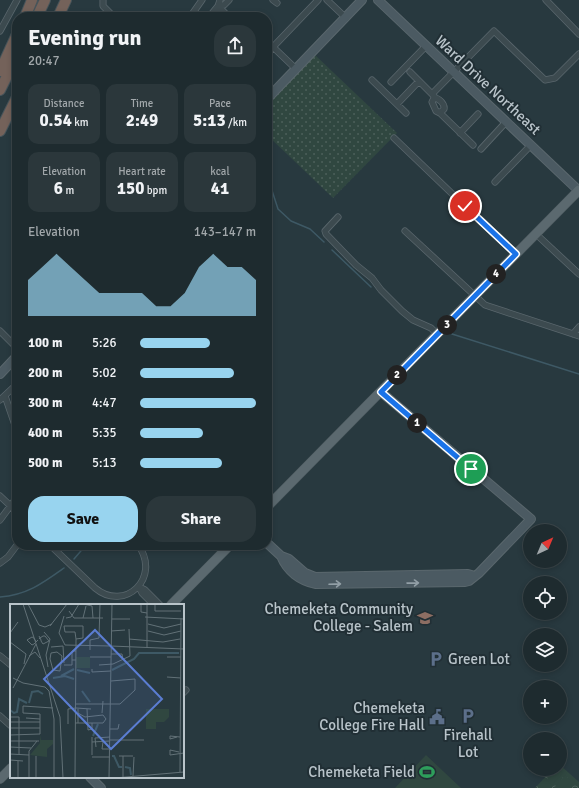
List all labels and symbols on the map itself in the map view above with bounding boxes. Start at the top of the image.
street label: Ward Drive Northeast [432,32,544,138]
pin [448,189,482,223]
pin: 4 [486,264,506,284]
pin: 3 [437,315,457,335]
pin: 2 [387,365,407,385]
pin: 1 [407,413,427,433]
pin [454,452,488,486]
north arrow [523,524,567,568]
one-way arrow [406,579,419,587]
one-way arrow [328,581,341,588]
place label: Chemeketa Community College - Salem [265,600,413,635]
inset map [10,604,184,778]
school or university icon: Chemeketa Community College - Salem [416,609,434,627]
parking icon: Green Lot [427,650,445,668]
place label: Green Lot [448,650,510,668]
place label: Chemeketa College Fire Hall [319,699,425,734]
parking icon: Firehall Lot [459,707,477,725]
public building icon: Chemeketa College Fire Hall [428,708,446,726]
place label: Firehall Lot [443,726,493,761]
place label: Chemeketa Field [308,763,415,781]
sports icon: Chemeketa Field [418,763,436,781]

